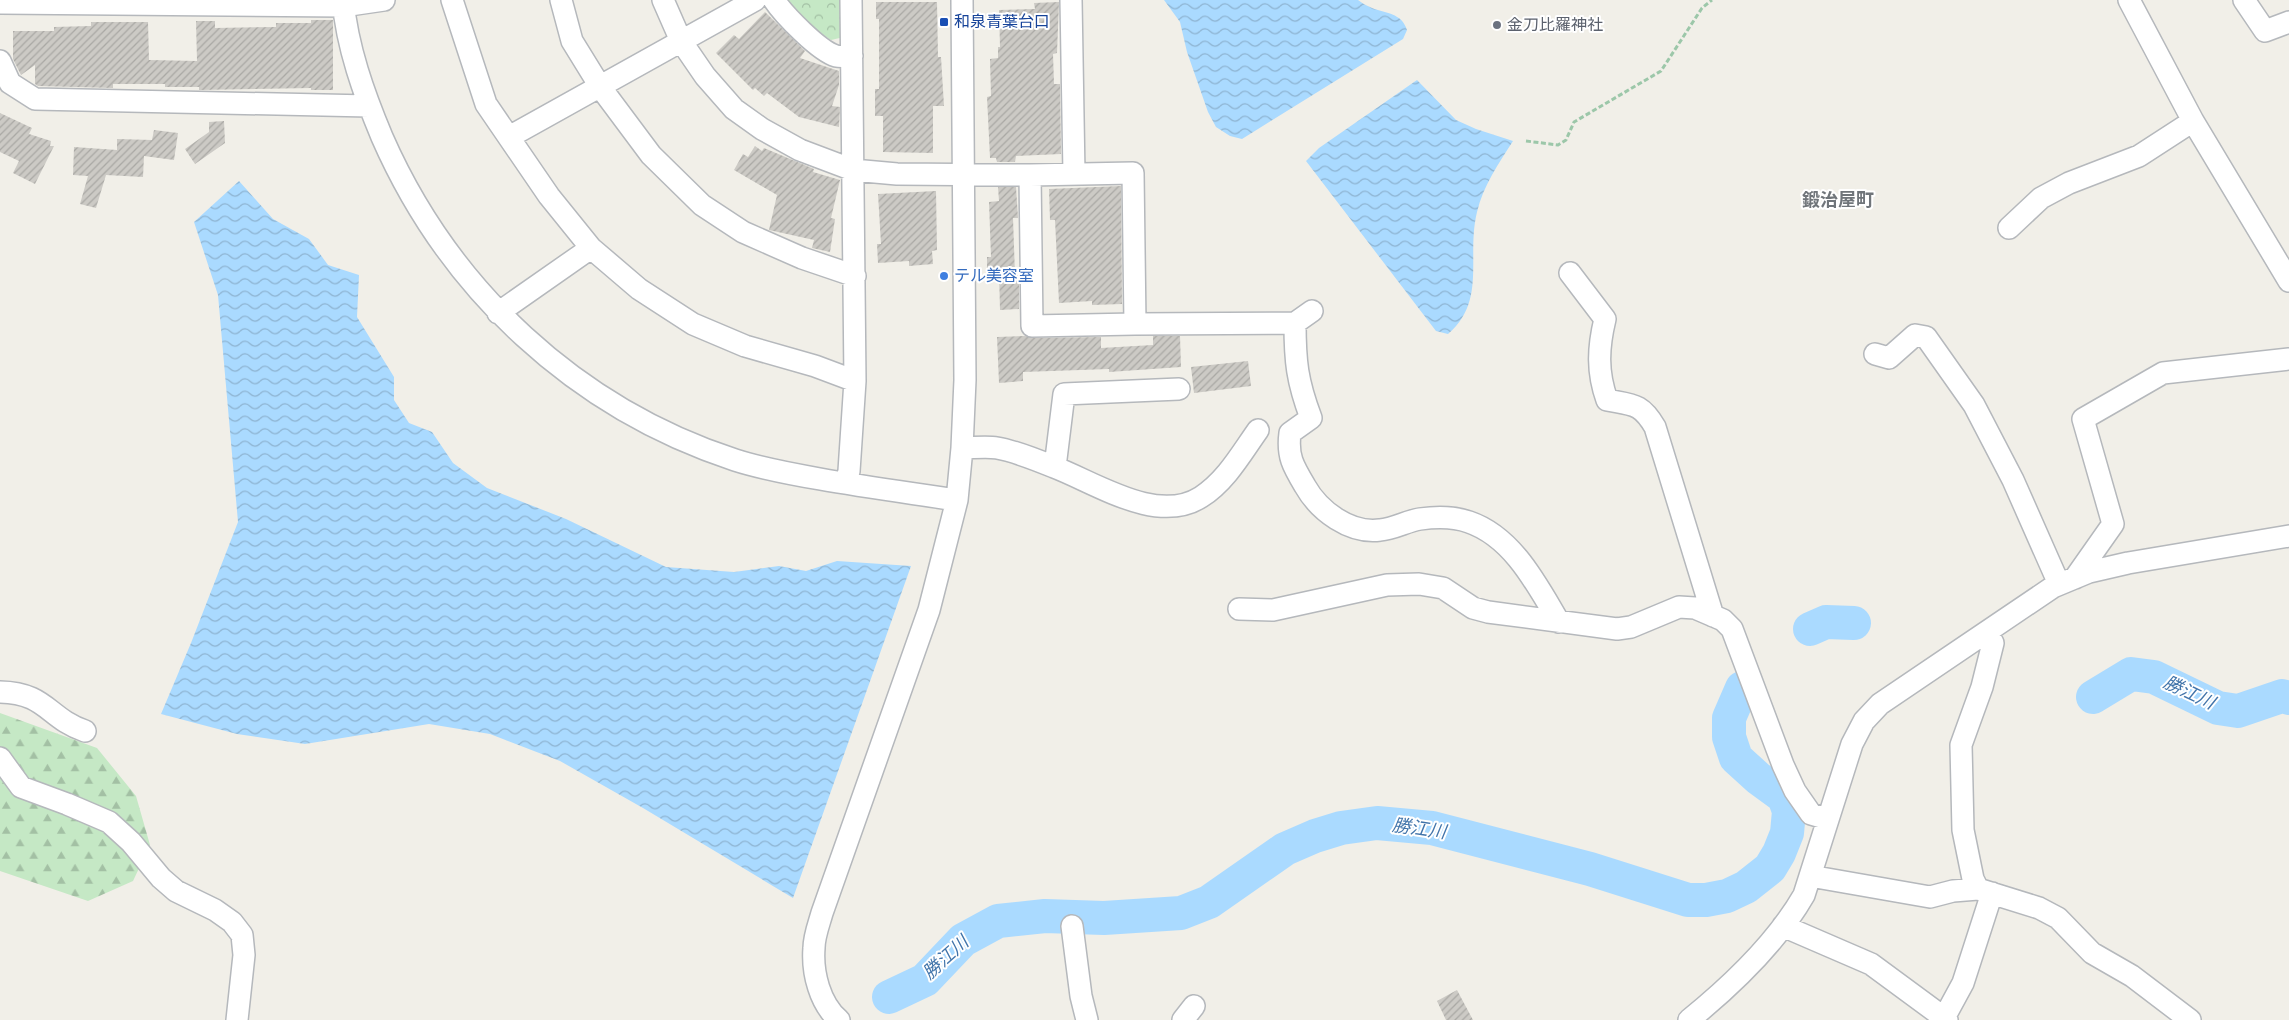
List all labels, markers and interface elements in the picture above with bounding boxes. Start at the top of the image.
place label: 和泉青葉台口 [954,13,1050,32]
marker: 和泉青葉台口 [938,16,950,28]
place label: 金刀比羅神社 [1507,16,1603,35]
marker: 金刀比羅神社 [1491,19,1503,31]
district label: 鍛治屋町 [1802,190,1874,211]
place label: テル美容室 [954,267,1034,286]
marker: テル美容室 [938,270,950,282]
water label: 勝江川 [2160,672,2220,715]
water label: 勝江川 [1391,815,1449,843]
water label: 勝江川 [919,931,975,984]

